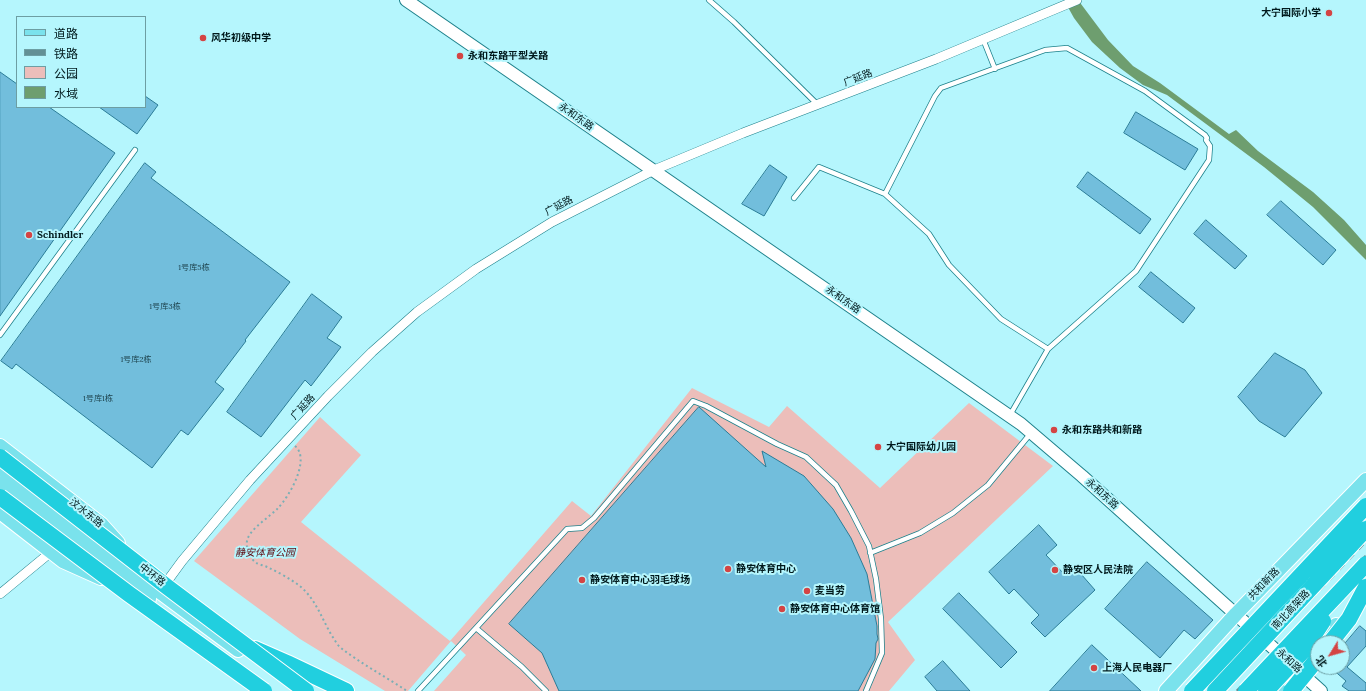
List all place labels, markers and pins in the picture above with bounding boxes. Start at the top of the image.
place label: 大宁国际小学 [1261,7,1321,19]
marker: 大宁国际小学 [1324,8,1334,18]
place label: 风华初级中学 [211,32,271,44]
marker: 风华初级中学 [198,33,208,43]
place label: 永和东路平型关路 [468,50,548,62]
marker: 永和东路平型关路 [455,51,465,61]
place label: Schindler [37,229,83,241]
marker: Schindler [24,230,34,240]
place label: 永和东路共和新路 [1062,424,1142,436]
marker: 永和东路共和新路 [1049,425,1059,435]
place label: 大宁国际幼儿园 [886,441,956,453]
marker: 大宁国际幼儿园 [873,442,883,452]
place label: 静安体育中心 [736,563,796,575]
marker: 静安体育中心 [723,564,733,574]
place label: 静安区人民法院 [1063,564,1133,576]
marker: 静安区人民法院 [1050,565,1060,575]
place label: 静安体育中心羽毛球场 [590,574,690,586]
marker: 静安体育中心羽毛球场 [577,575,587,585]
place label: 麦当劳 [815,585,845,597]
marker: 麦当劳 [802,586,812,596]
place label: 静安体育中心体育馆 [790,603,880,615]
marker: 静安体育中心体育馆 [777,604,787,614]
place label: 上海人民电器厂 [1102,662,1172,674]
marker: 上海人民电器厂 [1089,663,1099,673]

